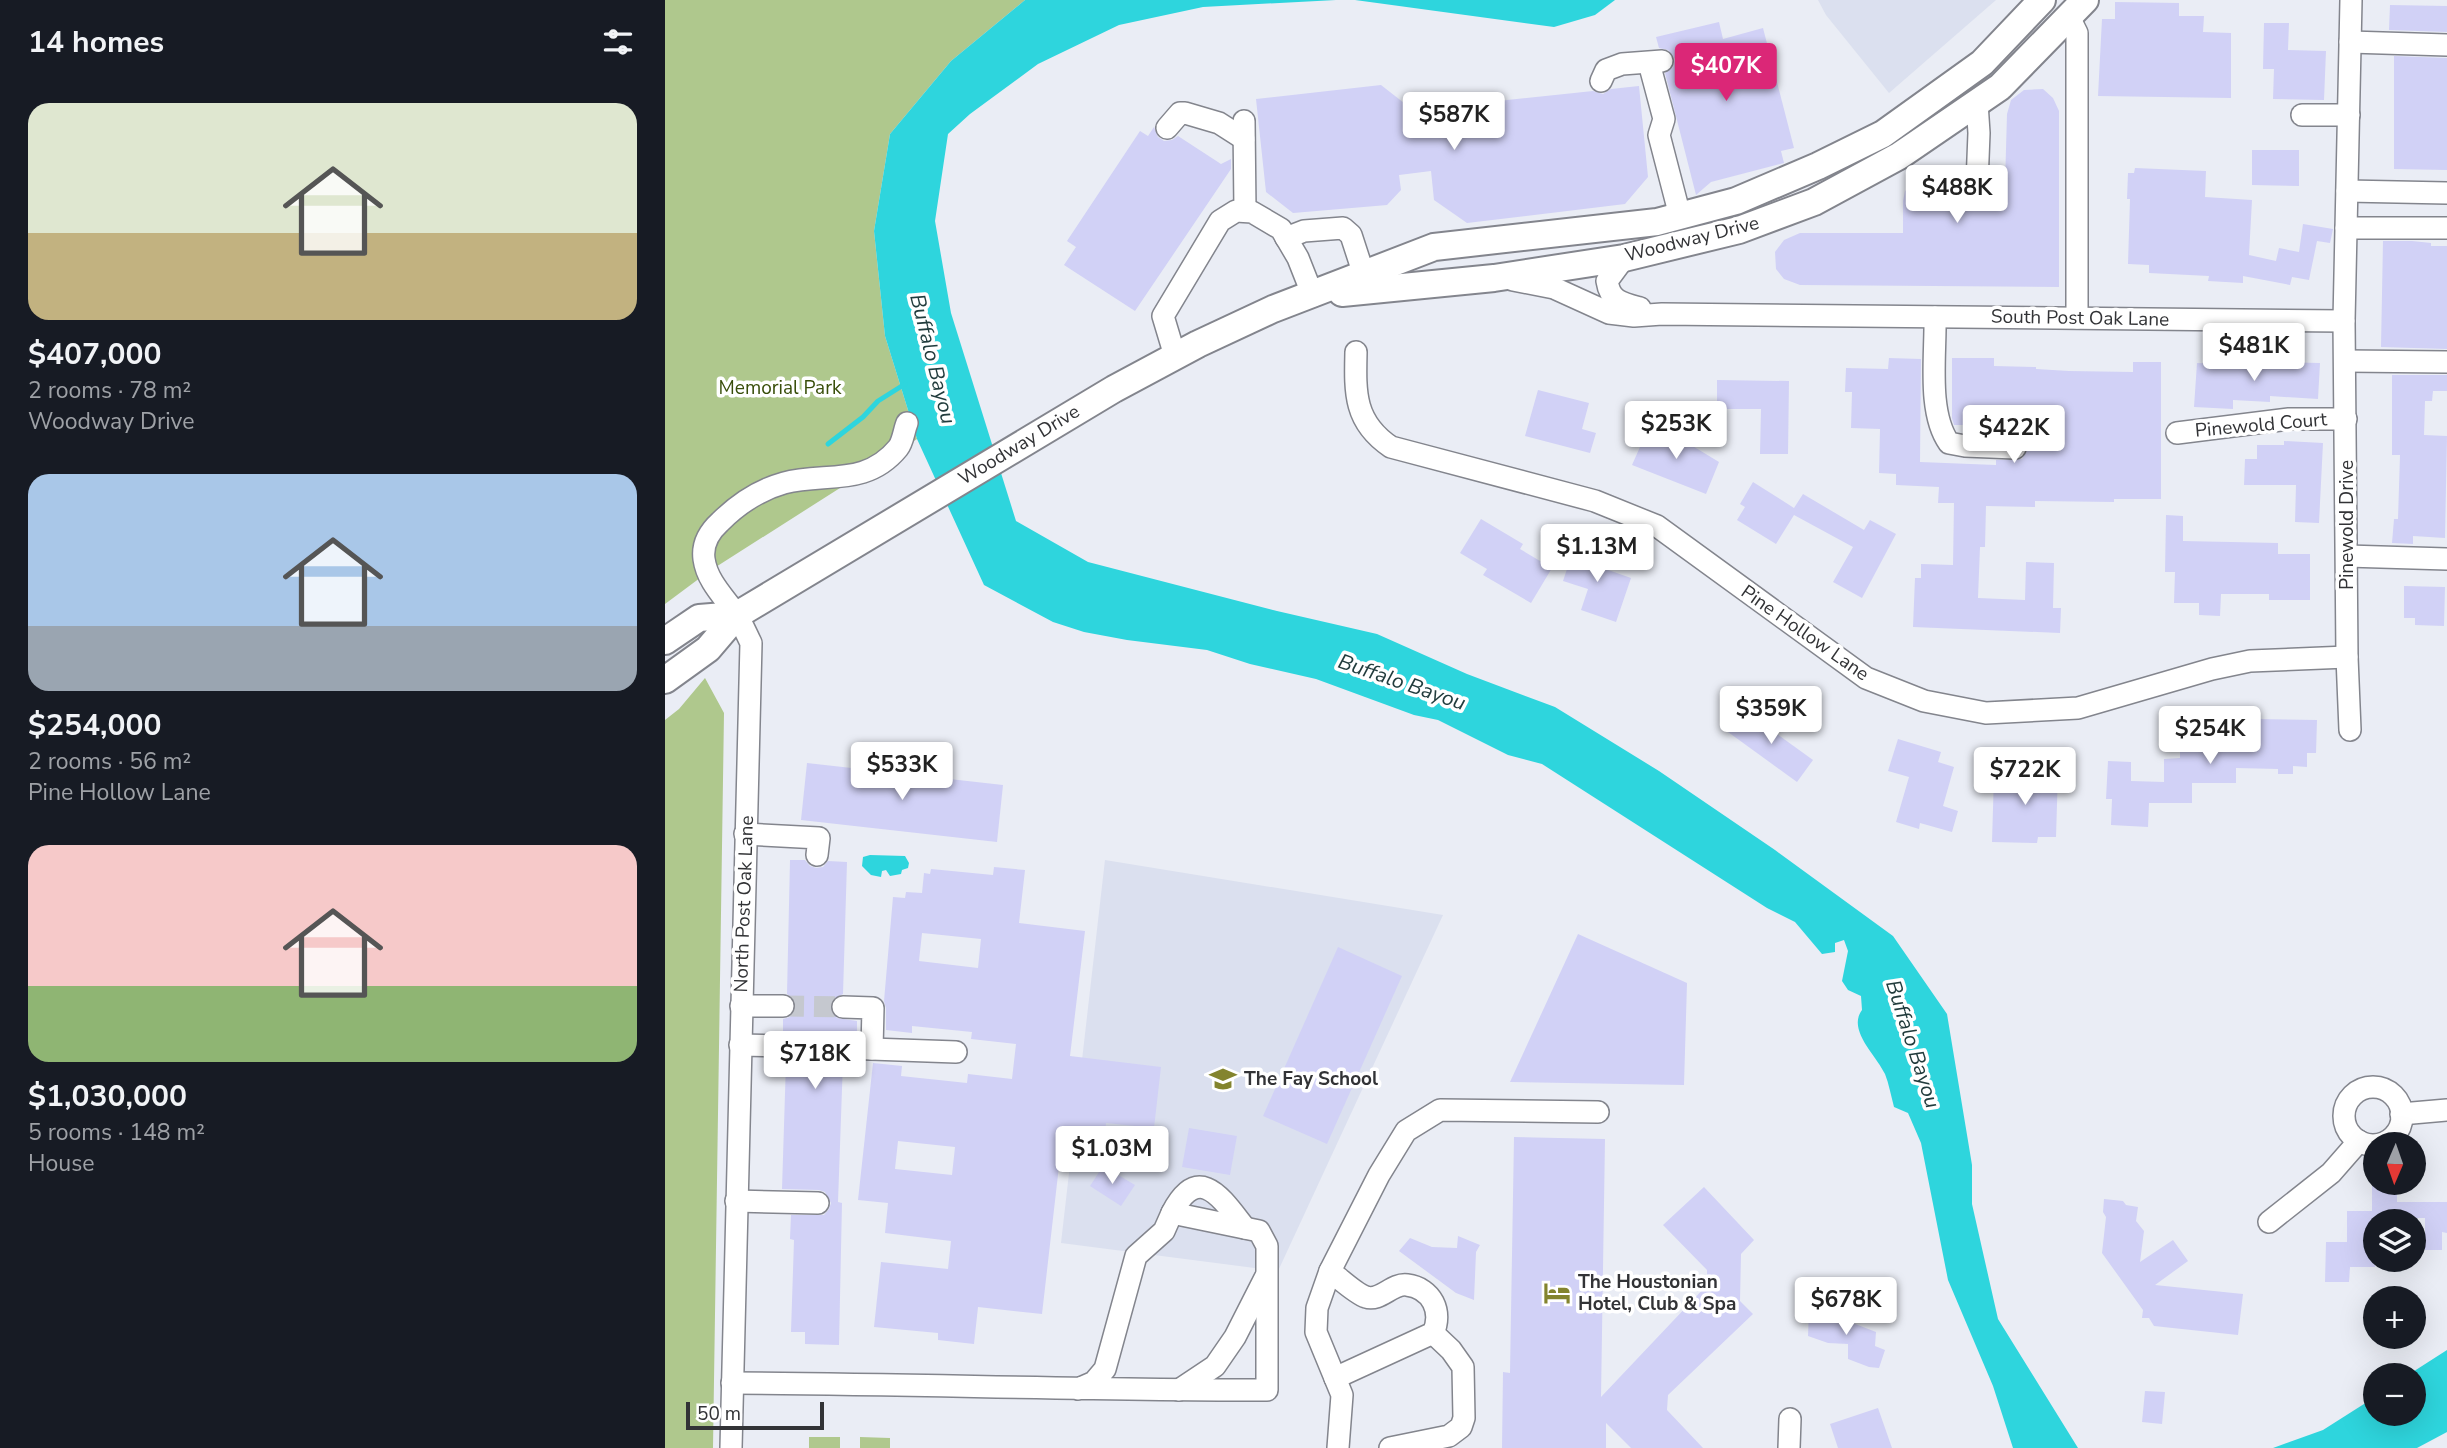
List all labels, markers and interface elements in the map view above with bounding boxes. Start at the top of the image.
text: 14 homes [28,22,164,63]
icon: filters [599,23,637,61]
pin: $407K [1677,43,1775,103]
text: $407K [1691,50,1761,81]
pin: $587K [1405,92,1503,152]
text: $587K [1419,99,1489,130]
icon: home [270,148,396,274]
pin: $488K [1908,166,2006,225]
text: $488K [1922,172,1992,203]
street label: Woodway Drive [1622,210,1762,268]
water label: Buffalo Bayou [903,291,963,427]
street label: South Post Oak Lane [1991,303,2169,333]
pin: $481K [2205,324,2303,383]
text: $481K [2219,330,2289,361]
text: $407,000 [28,334,161,375]
text: 2 rooms · 78 m² [28,375,191,406]
park label: Memorial Park [719,375,842,401]
street label: Woodway Drive [953,398,1085,492]
pin: $253K [1627,402,1725,461]
text: Woodway Drive [28,406,194,437]
pin: $422K [1965,406,2063,465]
street label: Pinewold Court [2194,406,2328,444]
text: $253K [1641,408,1711,439]
text: $422K [1979,412,2049,443]
street label: Pinewold Drive [2334,460,2360,590]
icon: home [270,519,396,645]
pin: $1.13M [1540,524,1654,584]
text: $1.13M [1557,531,1637,562]
street label: Pine Hollow Lane [1736,579,1874,687]
water label: Buffalo Bayou [1334,647,1470,717]
pin: $359K [1722,686,1820,746]
text: $359K [1736,693,1806,724]
text: $254,000 [28,705,161,746]
pin: $254K [2161,706,2259,766]
text: $254K [2175,713,2245,744]
pin: $533K [853,742,951,802]
text: 2 rooms · 56 m² [28,746,191,777]
pin: $722K [1976,748,2074,807]
text: $533K [867,749,937,780]
text: $722K [1990,754,2060,785]
text: Pine Hollow Lane [28,777,211,808]
street label: North Post Oak Lane [728,815,760,993]
icon: home [270,890,396,1016]
water label: Buffalo Bayou [1879,976,1947,1112]
pin: $718K [766,1032,864,1091]
text: $718K [780,1038,850,1069]
school or university icon: The Fay School [1208,1064,1238,1094]
place label: The Fay School [1244,1066,1378,1092]
text: $1,030,000 [28,1076,187,1117]
text: 5 rooms · 148 m² [28,1117,205,1148]
pin: $1.03M [1055,1126,1169,1186]
north arrow [2363,1132,2425,1195]
map controls [2363,1132,2426,1426]
text: $1.03M [1072,1133,1152,1164]
text: House [28,1148,95,1179]
button: layers [2363,1209,2426,1272]
place label: The Houstonian Hotel, Club & Spa [1578,1269,1736,1317]
hotel icon: The Houstonian Hotel, Club & Spa [1542,1278,1572,1308]
pin: $678K [1797,1278,1895,1337]
text: $678K [1811,1284,1881,1315]
button: + [2363,1286,2426,1349]
button: − [2363,1363,2426,1426]
scale bar [686,1399,824,1431]
text: 50 m [697,1401,741,1427]

